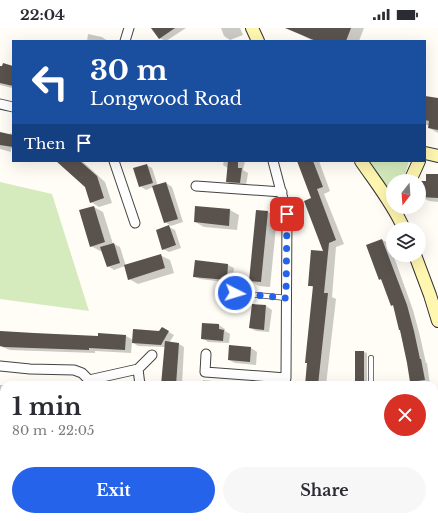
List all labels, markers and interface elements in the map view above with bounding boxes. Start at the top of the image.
text: 22:04 [20,5,65,24]
text: 30 m [90,53,167,88]
icon: left [24,56,76,108]
text: Longwood Road [90,88,242,110]
icon: arrive [73,132,95,154]
text: Then [24,134,65,153]
north arrow [386,174,426,214]
map controls [386,174,426,262]
pin [270,197,304,231]
icon: arrive [276,203,298,225]
button: layers [386,222,426,262]
position arrow [214,272,256,314]
text: 1 min [12,392,82,421]
button: close [384,394,426,436]
text: 80 m · 22:05 [12,422,94,439]
button: Exit [12,467,215,513]
button: Share [223,467,426,513]

